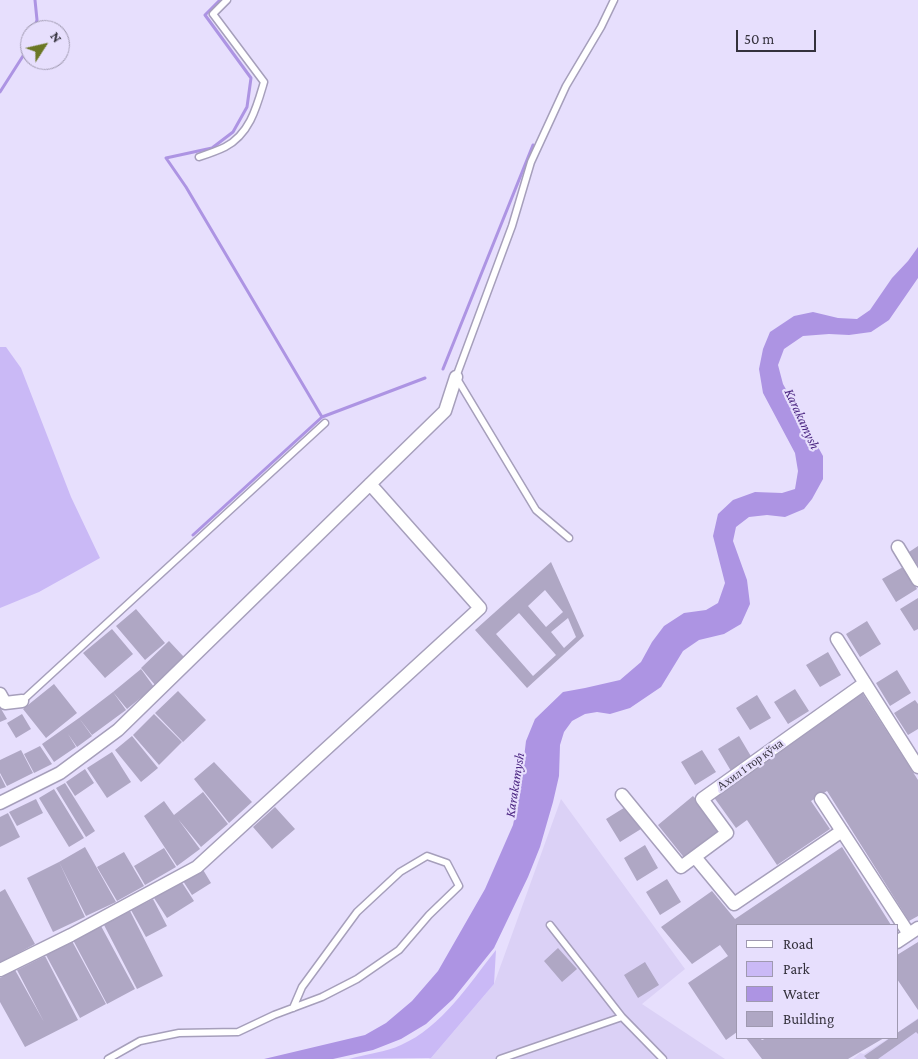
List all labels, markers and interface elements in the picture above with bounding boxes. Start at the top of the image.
north arrow [20,20,70,70]
scale bar [738,20,818,52]
text: N [47,28,66,45]
text: 50 m [744,31,774,47]
water label: Karakamysh [781,386,823,452]
street label: Ахил 1 тор кўча [714,736,786,794]
water label: Karakamysh [502,751,528,819]
legend [736,924,898,1039]
text: Road [783,936,813,952]
text: Park [783,961,810,977]
text: Water [783,986,820,1002]
text: Building [783,1011,834,1027]

